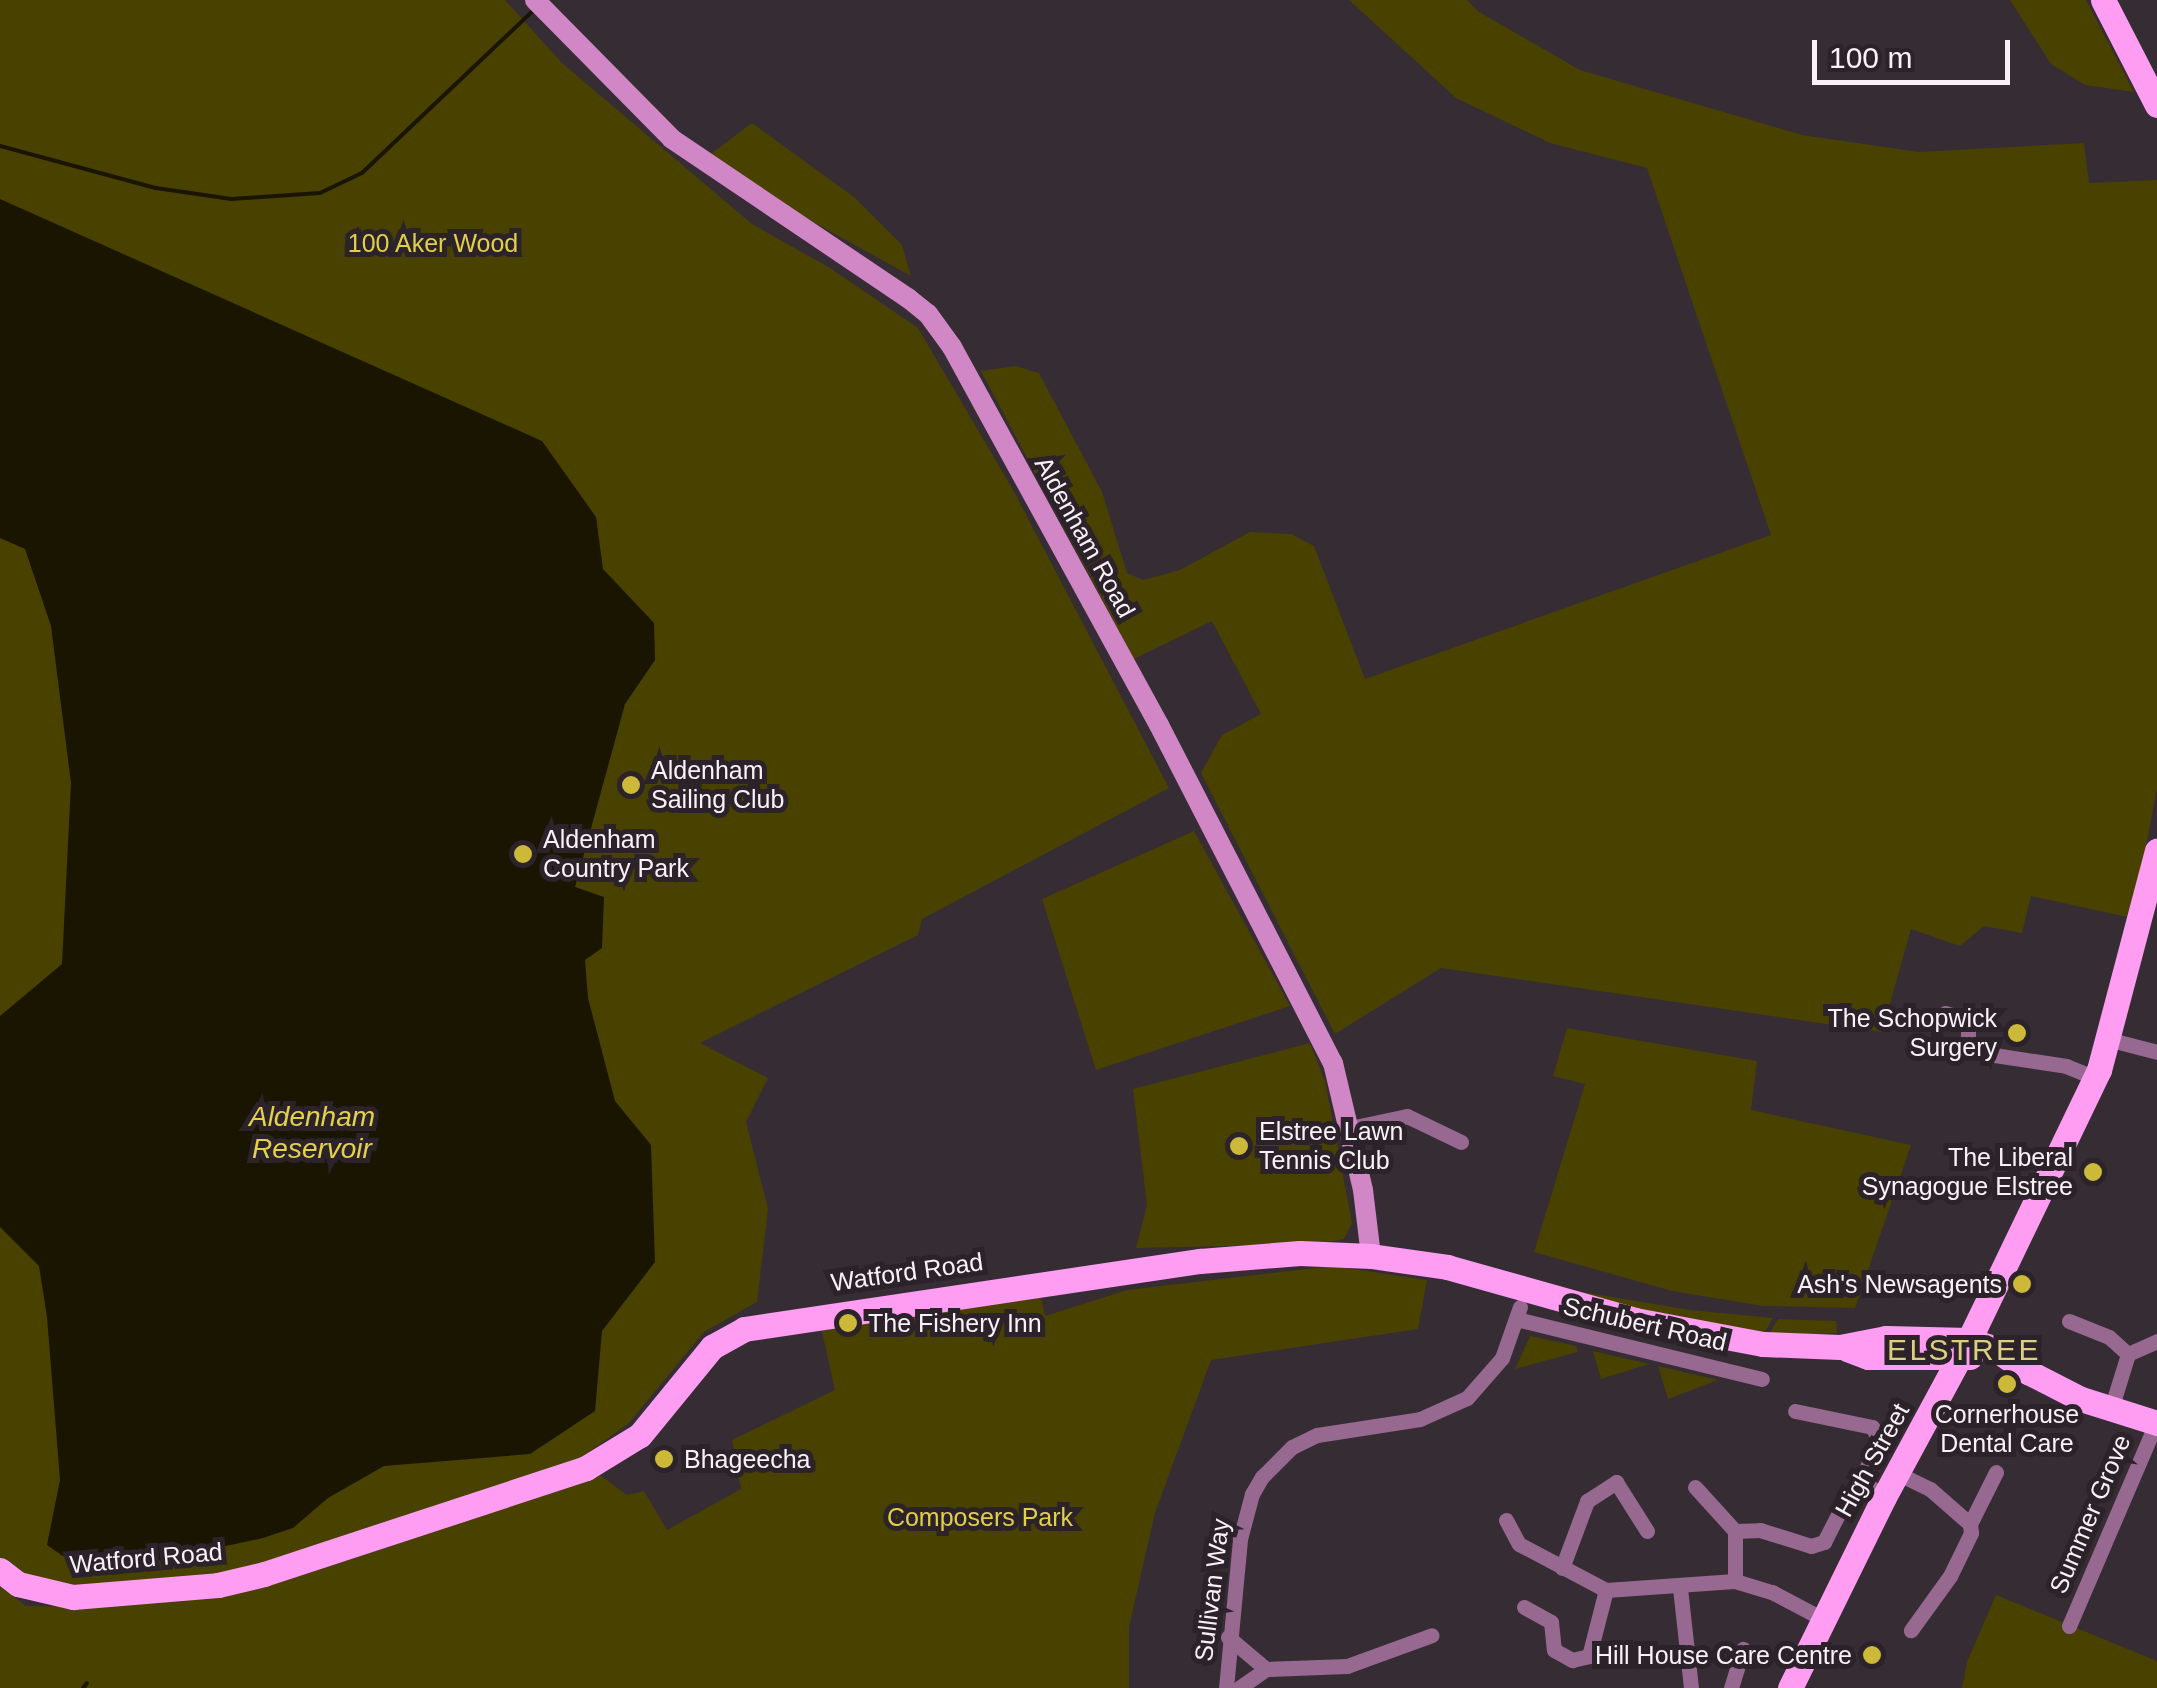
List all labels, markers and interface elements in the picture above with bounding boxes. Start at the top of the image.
scale bar [1817,20,2014,82]
text: 100 m [1829,41,1912,74]
park label: 100 Aker Wood [347,228,519,258]
street label: Aldenham Road [1028,451,1142,623]
place label: Aldenham Sailing Club [651,756,784,815]
marker: Aldenham Sailing Club [620,774,642,796]
place label: Aldenham Country Park [543,825,689,884]
marker: Aldenham Country Park [512,843,534,865]
place label: The Schopwick Surgery [1827,1004,1997,1063]
marker: The Schopwick Surgery [2006,1022,2028,1044]
water label: Aldenham Reservoir [249,1100,375,1166]
place label: Elstree Lawn Tennis Club [1259,1117,1404,1176]
marker: Elstree Lawn Tennis Club [1228,1135,1250,1157]
place label: The Liberal Synagogue Elstree [1862,1143,2073,1202]
marker: The Liberal Synagogue Elstree [2082,1161,2104,1183]
street label: Watford Road [829,1246,985,1298]
place label: Ash's Newsagents [1797,1269,2002,1299]
marker: Ash's Newsagents [2011,1273,2033,1295]
street label: Schubert Road [1560,1291,1730,1357]
place label: The Fishery Inn [868,1308,1042,1338]
marker: The Fishery Inn [837,1312,859,1334]
district label: ELSTREE [1887,1332,2041,1368]
marker: Cornerhouse Dental Care [1996,1373,2018,1395]
street label: High Street [1829,1398,1915,1522]
place label: Cornerhouse Dental Care [1935,1400,2079,1459]
street label: Summer Grove [2043,1430,2137,1598]
place label: Bhageecha [684,1444,811,1474]
marker: Bhageecha [653,1448,675,1470]
park label: Composers Park [887,1502,1073,1532]
street label: Sullivan Way [1188,1517,1236,1663]
street label: Watford Road [68,1536,224,1580]
place label: Hill House Care Centre [1595,1640,1852,1670]
marker: Hill House Care Centre [1861,1644,1883,1666]

